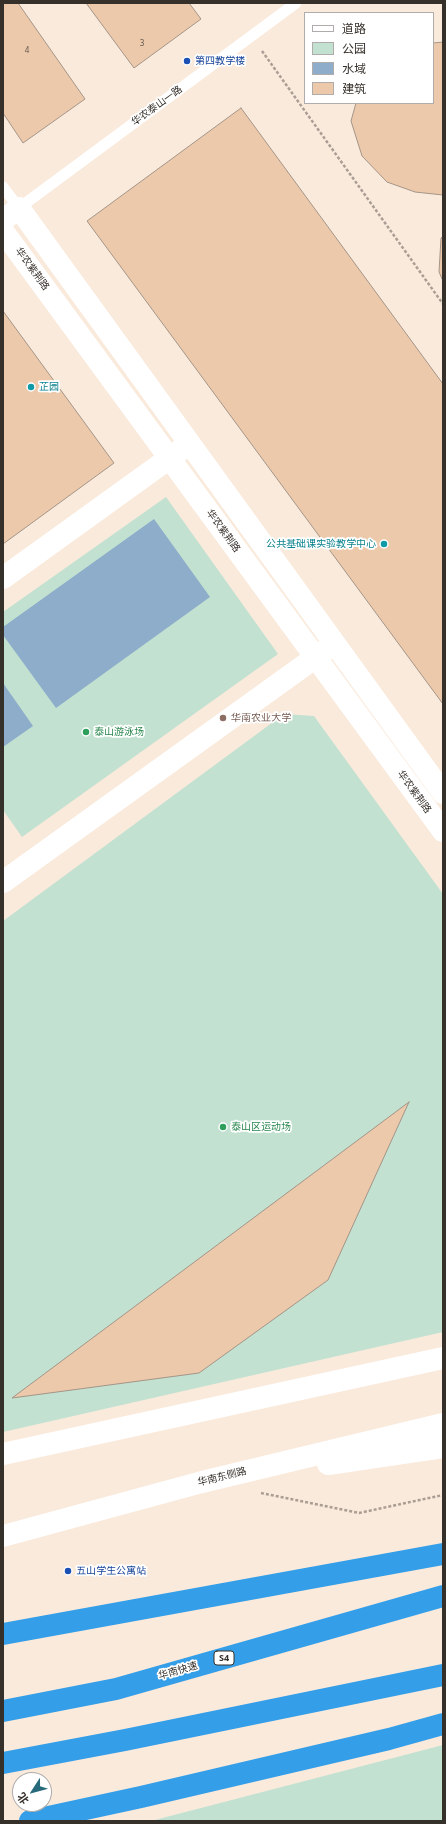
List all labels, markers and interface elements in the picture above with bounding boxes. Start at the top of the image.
legend [304,12,434,104]
text: 道路 [342,20,366,37]
house number: 3 [140,39,144,49]
text: 公园 [342,40,366,57]
house number: 4 [25,46,29,56]
place label: 第四教学楼 [195,55,245,67]
marker: 第四教学楼 [182,56,192,66]
text: 水域 [342,60,366,77]
text: 建筑 [342,80,366,97]
street label: 华农泰山一路 [129,84,185,128]
street label: 华农紫荆路 [12,245,52,293]
place label: 芷园 [39,381,59,393]
marker: 芷园 [26,382,36,392]
street label: 华农紫荆路 [203,507,243,555]
place label: 公共基础课实验教学中心 [266,538,376,550]
marker: 公共基础课实验教学中心 [379,539,389,549]
place label: 华南农业大学 [231,712,291,724]
marker: 华南农业大学 [218,713,228,723]
place label: 泰山游泳场 [94,726,144,738]
marker: 泰山游泳场 [81,727,91,737]
street label: 华农紫荆路 [394,768,434,816]
place label: 泰山区运动场 [231,1121,291,1133]
marker: 泰山区运动场 [218,1122,228,1132]
street label: 华南东侧路 [196,1465,248,1489]
place label: 五山学生公寓站 [76,1565,146,1577]
marker: 五山学生公寓站 [63,1566,73,1576]
road number: S4 [214,1651,234,1665]
street label: 华南快速 [157,1660,199,1682]
north arrow [12,1772,52,1812]
text: 北 [13,1790,32,1808]

